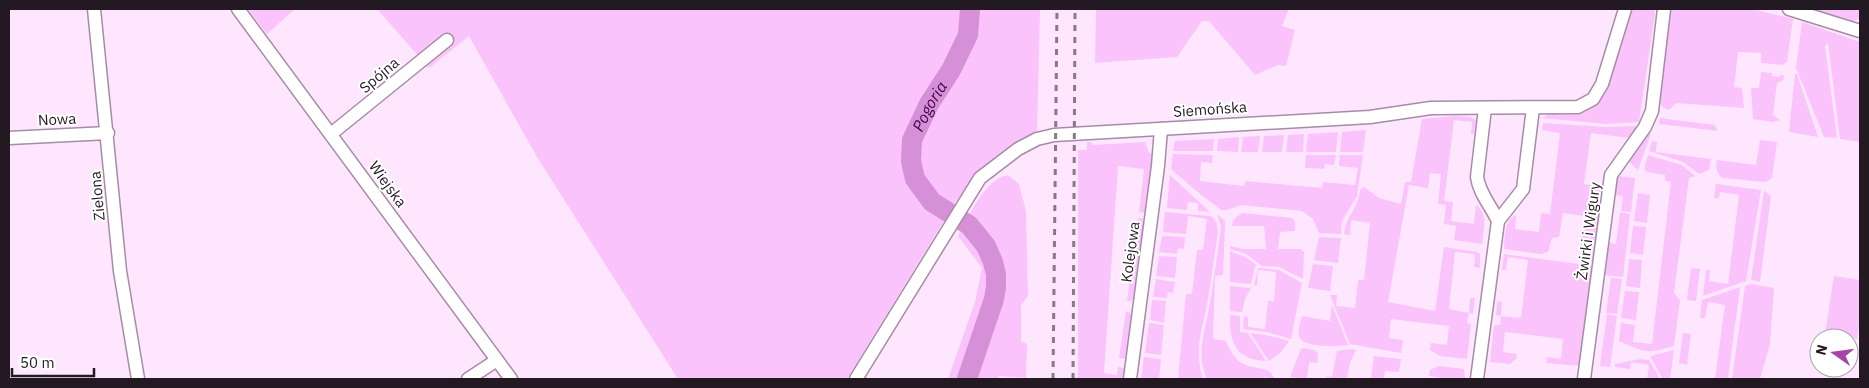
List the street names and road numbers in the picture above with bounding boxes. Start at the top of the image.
street label: Spójna [355,53,403,97]
street label: Siemońska [1172,97,1248,121]
street label: Nowa [37,109,77,129]
street label: Wiejska [365,157,411,211]
street label: Zielona [85,170,109,222]
street label: Żwirki i Wigury [1572,180,1604,281]
street label: Kolejowa [1116,220,1144,284]

